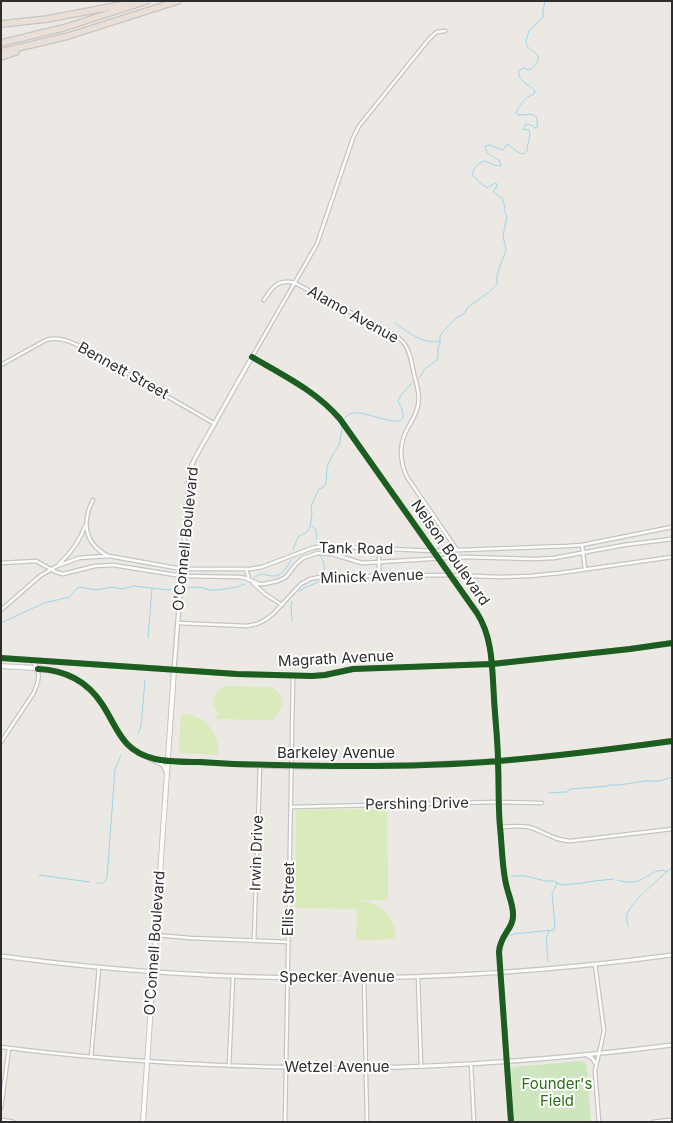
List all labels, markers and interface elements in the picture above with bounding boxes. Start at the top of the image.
street label: Alamo Avenue [304,283,402,347]
street label: Bennett Street [74,339,172,403]
street label: O'Connell Boulevard [169,466,203,612]
street label: Nelson Boulevard [407,497,493,609]
street label: Tank Road [319,539,393,559]
street label: Minick Avenue [320,566,424,588]
street label: Magrath Avenue [278,647,394,671]
street label: Barkeley Avenue [277,744,395,762]
street label: Pershing Drive [365,794,469,814]
street label: Irwin Drive [247,815,267,891]
street label: Ellis Street [279,862,299,936]
street label: O'Connell Boulevard [141,870,169,1016]
street label: Specker Avenue [279,968,395,986]
street label: Wetzel Avenue [284,1058,390,1076]
park label: Founder's Field [522,1075,592,1110]

